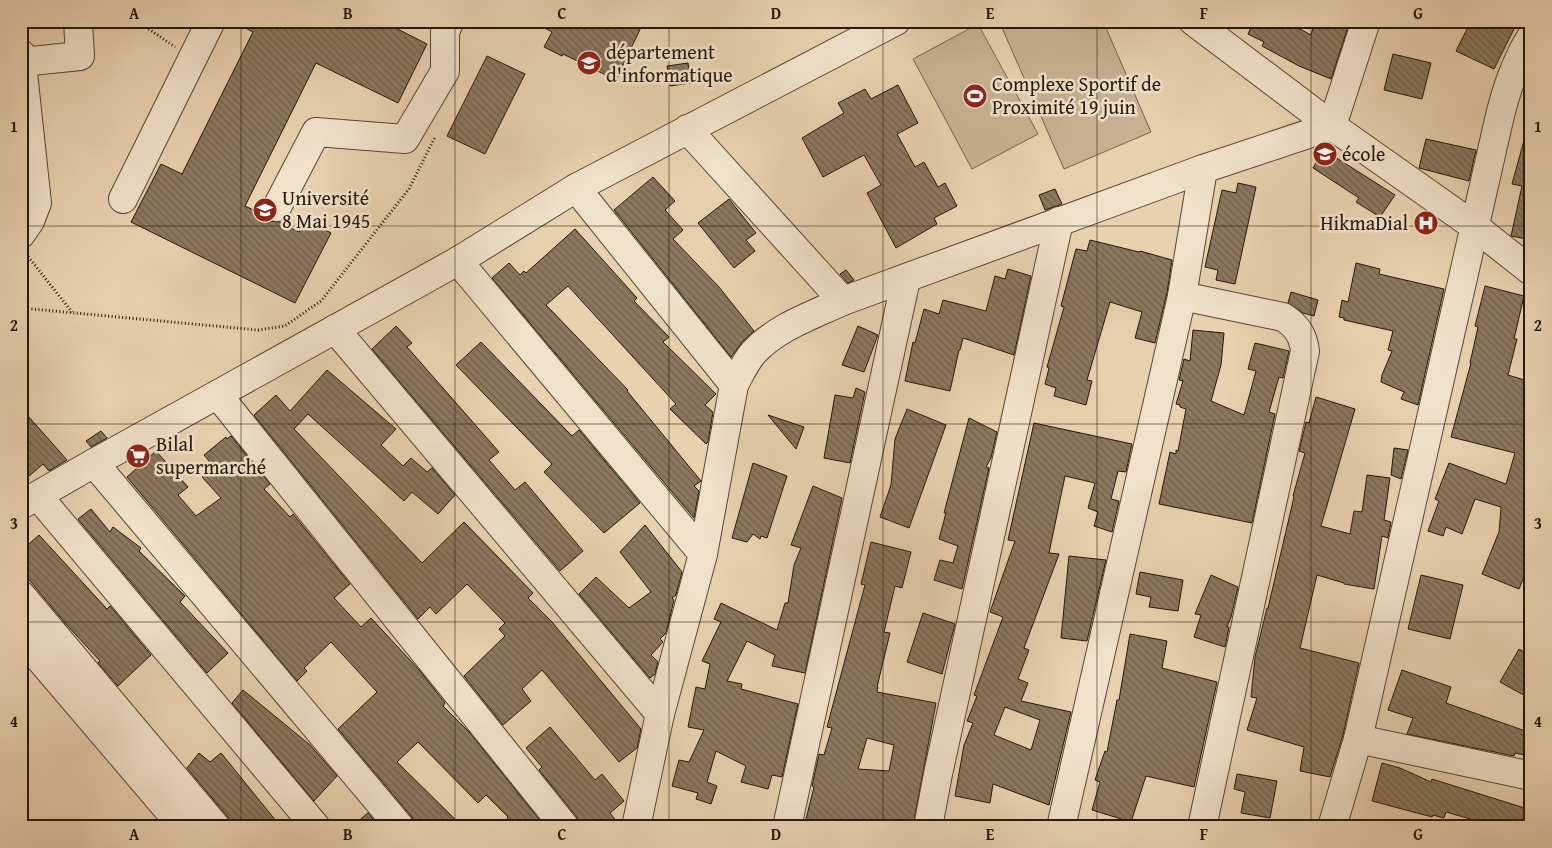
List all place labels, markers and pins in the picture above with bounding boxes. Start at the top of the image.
place label: département d'informatique [606,37,733,89]
school or university icon: département d'informatique [576,50,602,76]
place label: Complexe Sportif de Proximité 19 juin [992,69,1161,121]
sports icon: Complexe Sportif de Proximité 19 juin [962,83,988,109]
place label: école [1342,139,1385,168]
school or university icon: école [1312,141,1338,167]
place label: Université 8 Mai 1945 [282,183,370,235]
school or university icon: Université 8 Mai 1945 [252,197,278,223]
place label: HikmaDial [1320,208,1408,237]
hospital icon: HikmaDial [1413,210,1439,236]
place label: Bilal supermarché [156,429,266,481]
supermarket icon: Bilal supermarché [125,443,151,469]

